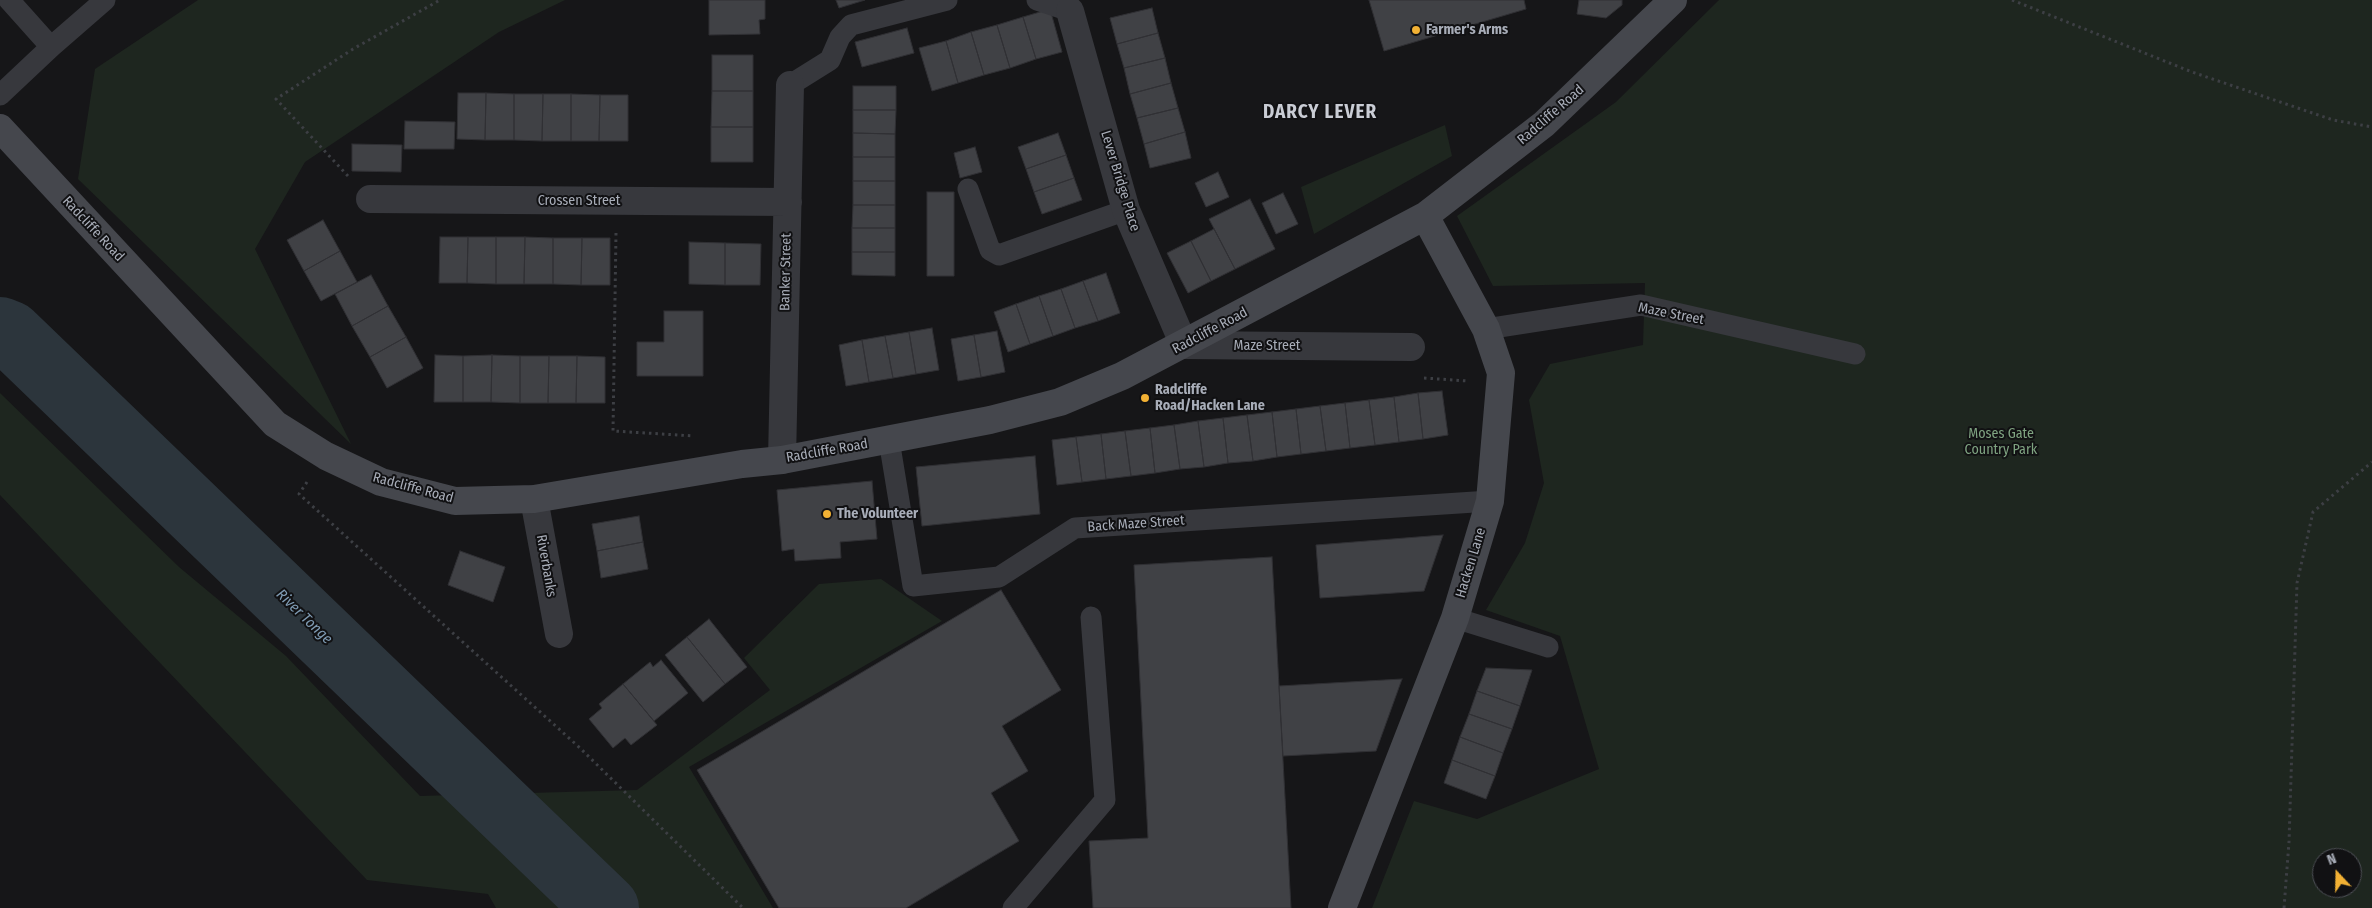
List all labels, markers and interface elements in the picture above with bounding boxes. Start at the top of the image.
place label: Farmer's Arms [1426,22,1508,38]
marker: Farmer's Arms [1410,24,1422,36]
street label: Radcliffe Road [1514,82,1588,148]
district label: DARCY LEVER [1262,102,1378,124]
street label: Lever Bridge Place [1097,129,1143,233]
street label: Radcliffe Road [59,193,127,265]
street label: Crossen Street [538,193,620,209]
street label: Banker Street [777,233,795,311]
street label: Maze Street [1637,299,1705,329]
street label: Radcliffe Road [1170,304,1250,358]
street label: Maze Street [1234,338,1300,354]
place label: Radcliffe Road/Hacken Lane [1155,382,1265,414]
marker: Radcliffe Road/Hacken Lane [1139,392,1151,404]
park label: Moses Gate Country Park [1965,426,2037,458]
street label: Radcliffe Road [785,436,869,466]
street label: Radcliffe Road [371,469,455,507]
place label: The Volunteer [837,506,918,522]
marker: The Volunteer [821,508,833,520]
street label: Back Maze Street [1087,512,1185,536]
street label: Hacken Lane [1452,526,1490,600]
street label: Riverbanks [532,533,560,599]
water label: River Tonge [272,586,336,648]
north arrow [2312,848,2362,898]
text: N [2325,850,2339,869]

